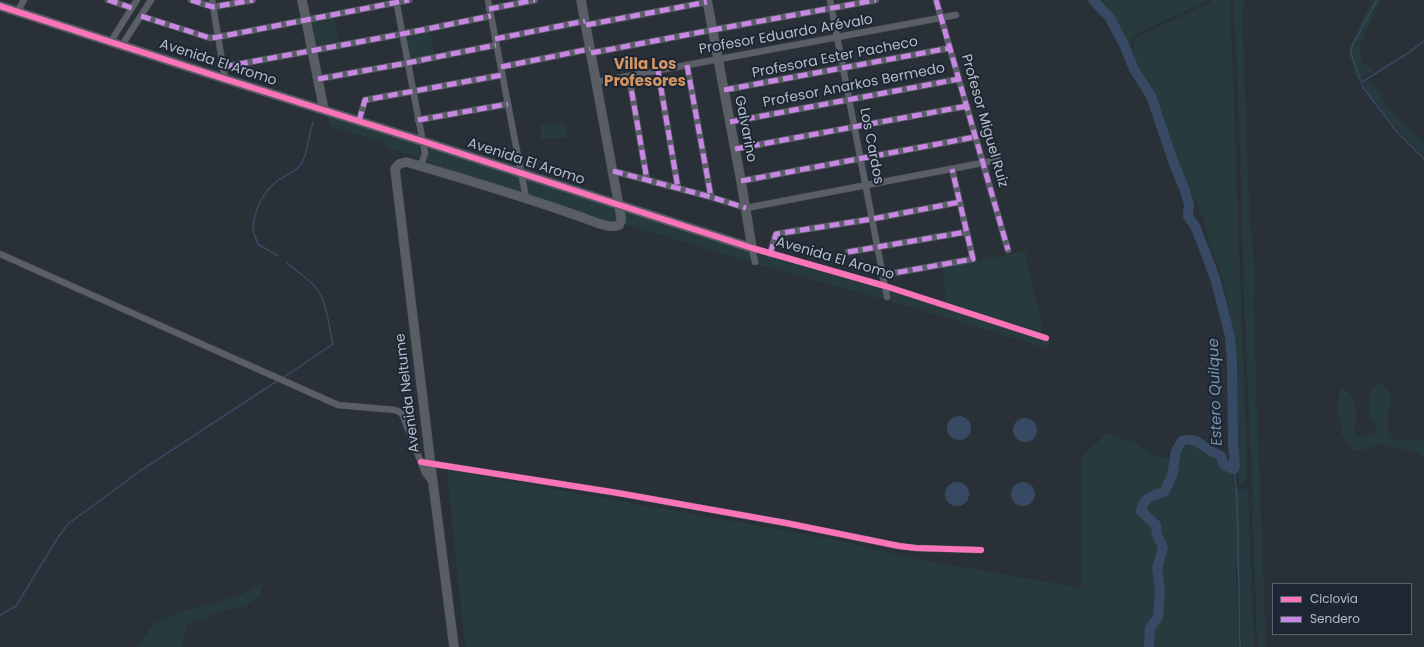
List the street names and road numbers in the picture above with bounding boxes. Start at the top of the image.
street label: Profesor Eduardo Arévalo [698,11,874,59]
street label: Profesora Ester Pacheco [751,34,919,82]
street label: Avenida El Aromo [157,36,279,90]
street label: Profesor Miguel Ruiz [957,52,1011,190]
street label: Profesor Anarkos Bermedo [762,60,946,112]
street label: Galvarino [730,94,760,164]
street label: Los Cardos [855,106,887,186]
street label: Avenida El Aromo [465,135,587,189]
street label: Avenida El Aromo [774,234,896,284]
street label: Avenida Neltume [392,332,424,454]

